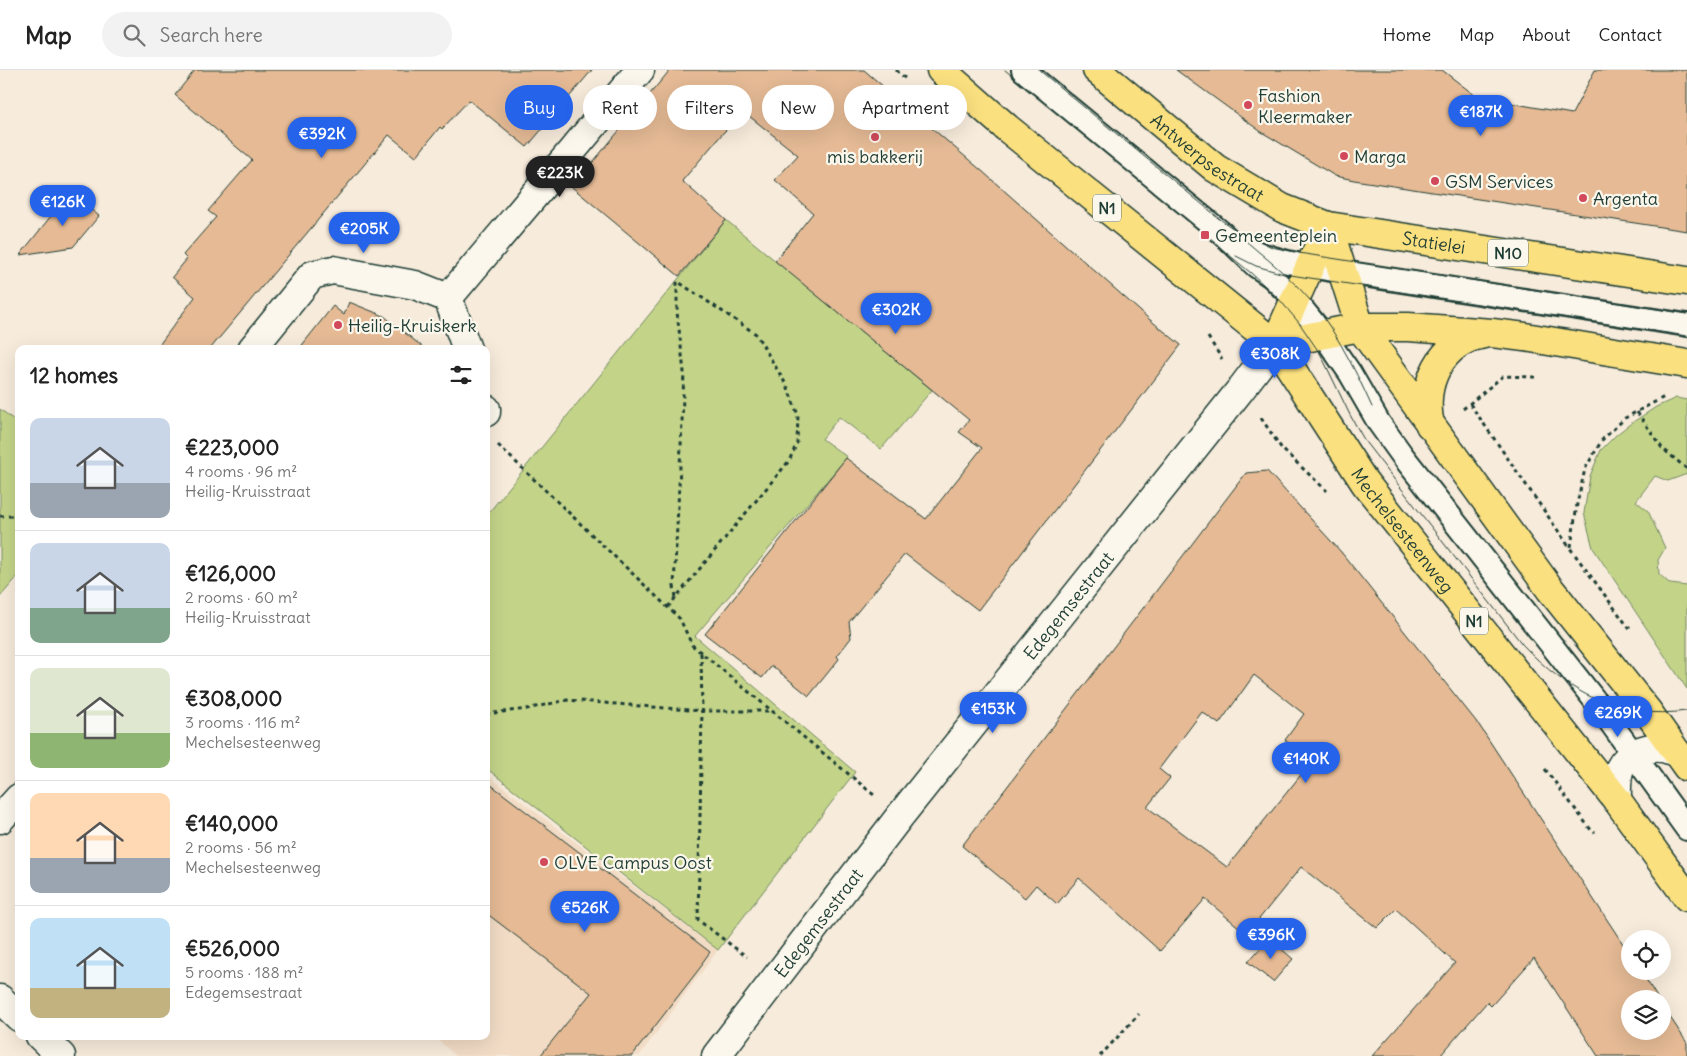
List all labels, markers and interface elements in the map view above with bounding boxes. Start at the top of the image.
search box [102,12,452,57]
text: Map [25,20,72,50]
icon: search [120,21,148,49]
text: Search here [160,23,263,47]
text: Home [1383,23,1431,46]
text: Map [1459,23,1494,46]
text: About [1522,23,1570,46]
text: Contact [1598,23,1662,46]
place label: Fashion Kleermaker [1258,84,1353,128]
chip: Buy [505,85,573,130]
chip: Rent [583,85,657,130]
chip: Filters [667,85,752,130]
chip: New [762,85,834,130]
chip: Apartment [844,85,967,130]
pin: €187K [1446,94,1516,137]
marker: Fashion Kleermaker [1242,99,1254,111]
text: €187K [1459,101,1503,121]
street label: Antwerpsestraat [1146,108,1268,206]
pin: €392K [287,116,357,159]
text: €392K [298,123,346,143]
marker: mis bakkerij [869,131,881,143]
place label: mis bakkerij [827,145,923,168]
place label: Marga [1354,145,1406,168]
marker: Marga [1338,150,1350,162]
pin: €223K [525,156,595,198]
text: €223K [537,162,583,182]
place label: GSM Services [1445,170,1553,193]
marker: GSM Services [1429,175,1441,187]
pin: €126K [28,184,98,227]
place label: Argenta [1593,187,1658,210]
text: €126K [41,191,85,211]
marker: Argenta [1577,192,1589,204]
road number: N1 [1093,195,1121,222]
pin: €205K [329,212,399,254]
text: €205K [340,218,388,238]
place label: Gemeenteplein [1215,224,1337,247]
street label: Statielei [1401,226,1467,258]
marker: Gemeenteplein [1199,229,1211,241]
road number: N10 [1488,240,1528,267]
pin: €302K [861,292,931,335]
text: €302K [872,299,920,319]
place label: Heilig-Kruiskerk [348,314,477,337]
marker: Heilig-Kruiskerk [332,319,344,331]
pin: €308K [1240,336,1310,379]
text: €308K [1250,343,1300,363]
icon: filters [447,361,475,389]
text: 12 homes [30,362,118,389]
text: €223,000 [185,434,279,461]
icon: home [70,438,130,498]
text: 4 rooms · 96 m² [185,461,297,481]
street label: Mechelsesteenweg [1347,463,1459,597]
text: Heilig-Kruisstraat [185,481,311,501]
street label: Edegemsestraat [1018,547,1118,664]
text: €126,000 [185,560,276,587]
icon: home [70,563,130,623]
text: 2 rooms · 60 m² [185,587,298,607]
text: Heilig-Kruisstraat [185,607,311,627]
road number: N1 [1460,608,1488,634]
text: €308,000 [185,685,282,712]
icon: home [70,688,130,748]
pin: €153K [958,692,1028,734]
pin: €269K [1583,696,1653,738]
text: €153K [971,698,1015,718]
text: €269K [1594,702,1642,722]
text: 3 rooms · 116 m² [185,712,301,732]
text: Mechelsesteenweg [185,732,321,752]
pin: €140K [1271,742,1341,784]
text: €140K [1283,748,1329,768]
text: €140,000 [185,810,278,837]
icon: home [70,813,130,873]
text: 2 rooms · 56 m² [185,837,297,857]
place label: OLVE Campus Oost [554,851,712,874]
marker: OLVE Campus Oost [538,856,550,868]
text: Mechelsesteenweg [185,857,321,877]
street label: Edegemsestraat [769,863,867,982]
pin: €526K [550,890,620,933]
text: €526K [561,897,609,917]
pin: €396K [1236,918,1306,960]
text: €396K [1247,924,1295,944]
map controls [1621,930,1671,1040]
button: locate [1621,930,1671,980]
text: €526,000 [185,935,280,962]
icon: home [70,938,130,998]
text: 5 rooms · 188 m² [185,962,303,982]
text: Edegemsestraat [185,982,302,1002]
button: layers [1621,990,1671,1040]

